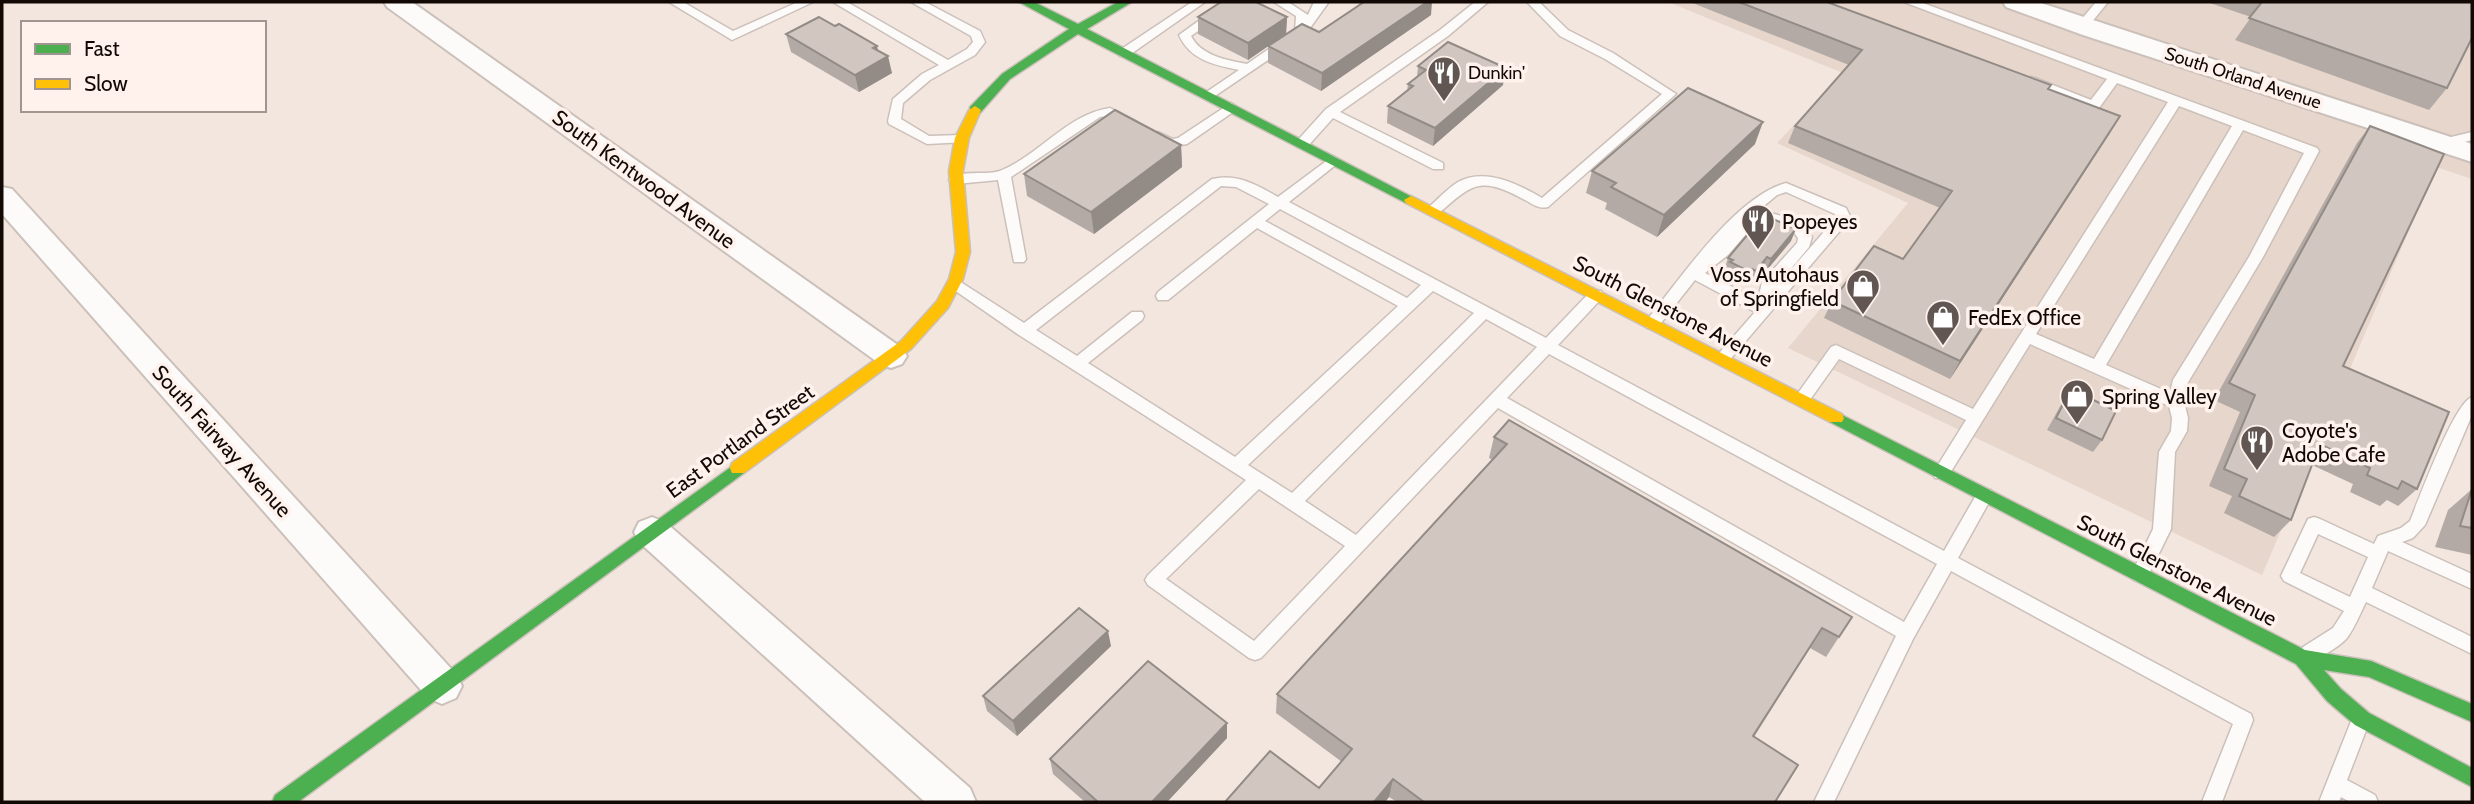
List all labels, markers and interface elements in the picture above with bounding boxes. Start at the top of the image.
legend [21,21,266,112]
text: Fast [84,36,120,61]
street label: South Orland Avenue [2162,42,2324,114]
restaurant icon: Dunkin' [1425,54,1463,103]
place label: Dunkin' [1468,62,1525,84]
text: Slow [84,71,128,96]
street label: South Kentwood Avenue [548,104,740,254]
restaurant icon: Popeyes [1739,202,1777,251]
place label: Popeyes [1782,209,1858,234]
street label: South Glenstone Avenue [1569,250,1777,372]
place label: Voss Autohaus of Springfield [1710,262,1839,311]
shop icon: Voss Autohaus of Springfield [1844,267,1882,316]
shop icon: FedEx Office [1924,298,1962,347]
place label: FedEx Office [1968,305,2081,330]
street label: South Fairway Avenue [147,360,297,522]
shop icon: Spring Valley [2058,377,2096,426]
street label: East Portland Street [661,379,819,503]
place label: Spring Valley [2102,384,2217,409]
place label: Coyote's Adobe Cafe [2282,418,2386,467]
restaurant icon: Coyote's Adobe Cafe [2238,423,2276,472]
street label: South Glenstone Avenue [2073,509,2281,631]

